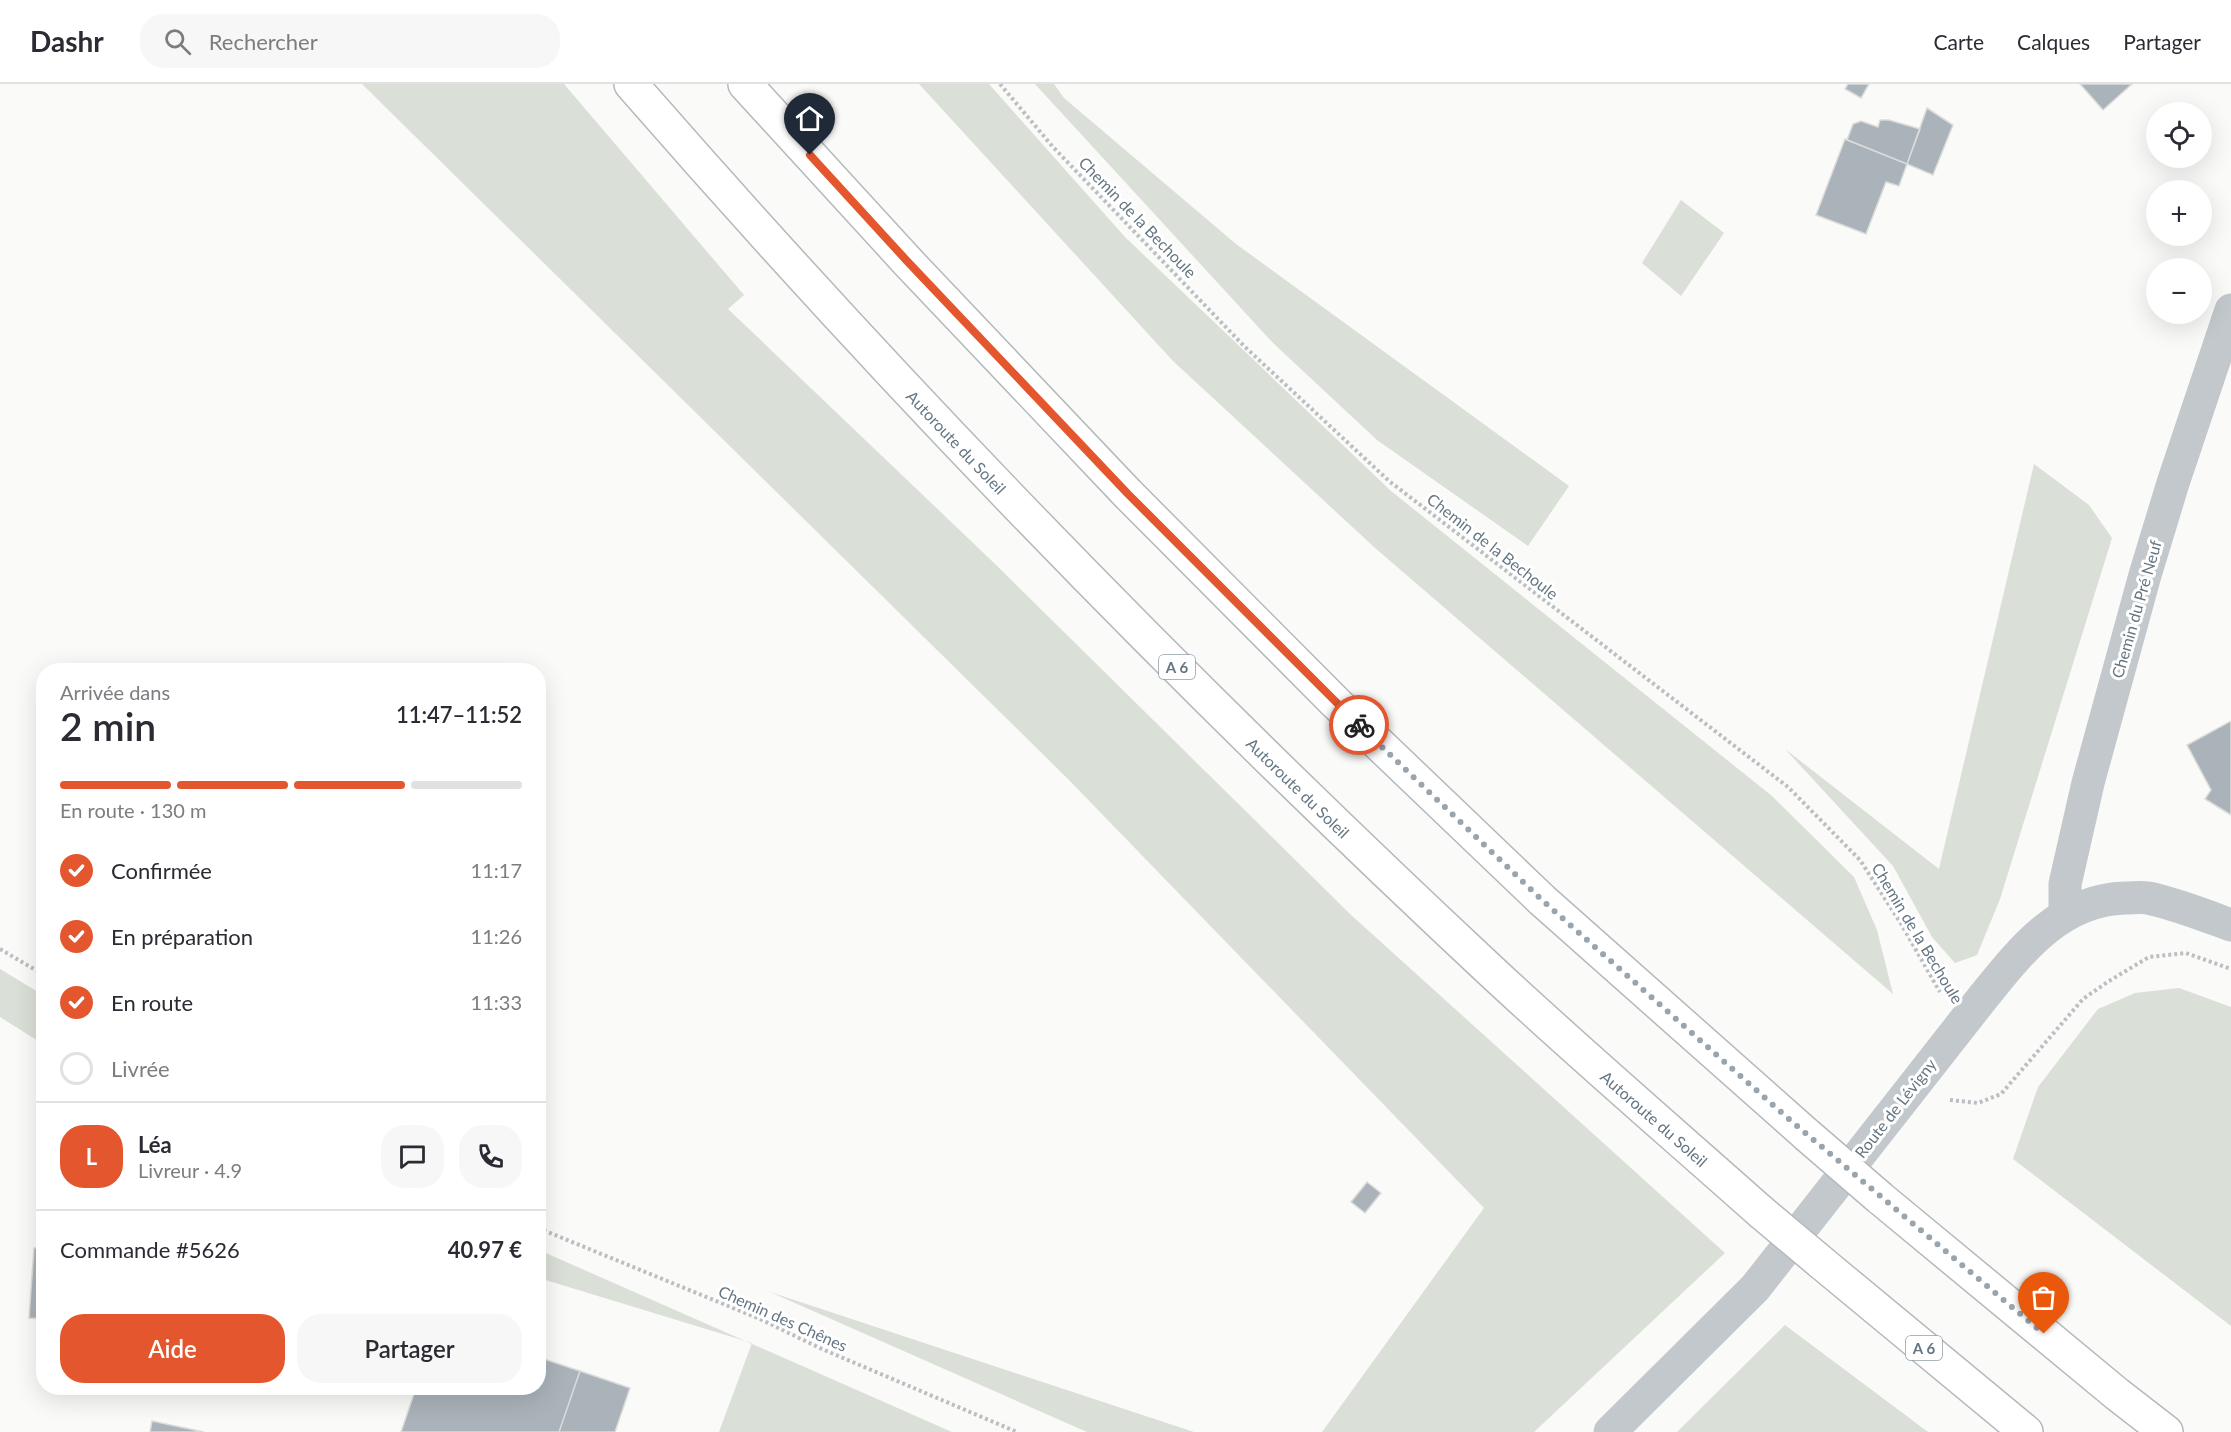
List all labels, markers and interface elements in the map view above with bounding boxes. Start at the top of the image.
search box [140,14,560,68]
text: Dashr [30,24,104,58]
icon: search [161,25,194,58]
text: Rechercher [209,28,318,55]
text: Carte [1933,29,1984,54]
text: Calques [2017,29,2090,54]
text: Partager [2123,29,2201,54]
pin [784,93,835,155]
icon: home [793,102,826,135]
map controls [2146,102,2212,324]
button: locate [2146,102,2212,168]
street label: Chemin de la Bechoule [1075,153,1201,281]
button: + [2146,180,2212,246]
button: − [2146,258,2212,324]
street label: Autoroute du Soleil [903,386,1010,498]
street label: Chemin de la Bechoule [1424,489,1562,603]
street label: Chemin du Pré Neuf [2107,538,2165,680]
road number: A 6 [1159,655,1195,679]
text: Arrivée dans [60,680,170,704]
courier [1329,695,1389,755]
text: 11:47–11:52 [396,701,522,728]
text: 2 min [60,703,156,749]
icon: bike [1343,709,1376,742]
street label: Autoroute du Soleil [1243,733,1354,842]
text: En route · 130 m [60,798,206,822]
icon: check [60,854,93,887]
text: Confirmée [111,857,212,884]
text: 11:17 [471,858,522,882]
street label: Chemin de la Bechoule [1868,859,1968,1007]
icon: check [60,920,93,953]
text: En préparation [111,923,253,950]
text: 11:26 [471,924,522,948]
icon: check [60,986,93,1019]
text: En route [111,989,193,1016]
text: 11:33 [471,990,522,1014]
street label: Route de Lévigny [1850,1054,1940,1161]
text: Livrée [111,1055,170,1082]
street label: Autoroute du Soleil [1597,1066,1712,1170]
button: chat [381,1125,444,1188]
button: phone [459,1125,522,1188]
text: Léa [138,1131,172,1158]
text: L [86,1143,97,1170]
text: Livreur · 4.9 [138,1158,242,1182]
text: Commande #5626 [60,1236,240,1263]
text: 40.97 € [448,1236,522,1263]
pin [2018,1272,2069,1334]
street label: Chemin des Chênes [716,1281,850,1355]
icon: bag [2027,1281,2060,1314]
button: Aide [60,1314,285,1383]
button: Partager [297,1314,522,1383]
road number: A 6 [1906,1336,1942,1360]

